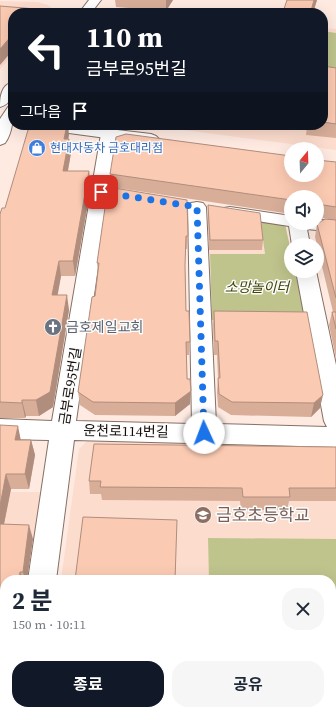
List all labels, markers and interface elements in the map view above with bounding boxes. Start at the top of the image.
text: 110 m [86,18,163,56]
icon: left [20,24,72,76]
text: 금부로95번길 [86,56,187,81]
icon: arrive [69,100,91,122]
text: 그다음 [20,101,61,122]
shop icon: 현대자동차 금호대리점 [27,138,47,158]
place label: 현대자동차 금호대리점 [50,140,163,156]
north arrow [284,142,324,182]
map controls [284,142,324,278]
pin [84,175,118,209]
icon: arrive [90,181,112,203]
button: sound [284,190,324,230]
button: layers [284,238,324,278]
park label: 소망놀이터 [225,277,291,297]
church icon: 금호제일교회 [43,317,63,337]
place label: 금호제일교회 [66,317,143,337]
street label: 금부로95번길 [54,346,86,426]
position arrow [183,412,225,454]
street label: 운천로114번길 [83,420,169,442]
place label: 금호초등학교 [216,503,310,527]
school or university icon: 금호초등학교 [193,505,213,525]
text: 2 분 [12,584,52,617]
button: close [282,588,324,630]
text: 150 m · 10:11 [12,616,86,633]
button: 종료 [12,661,164,707]
button: 공유 [172,661,324,707]

